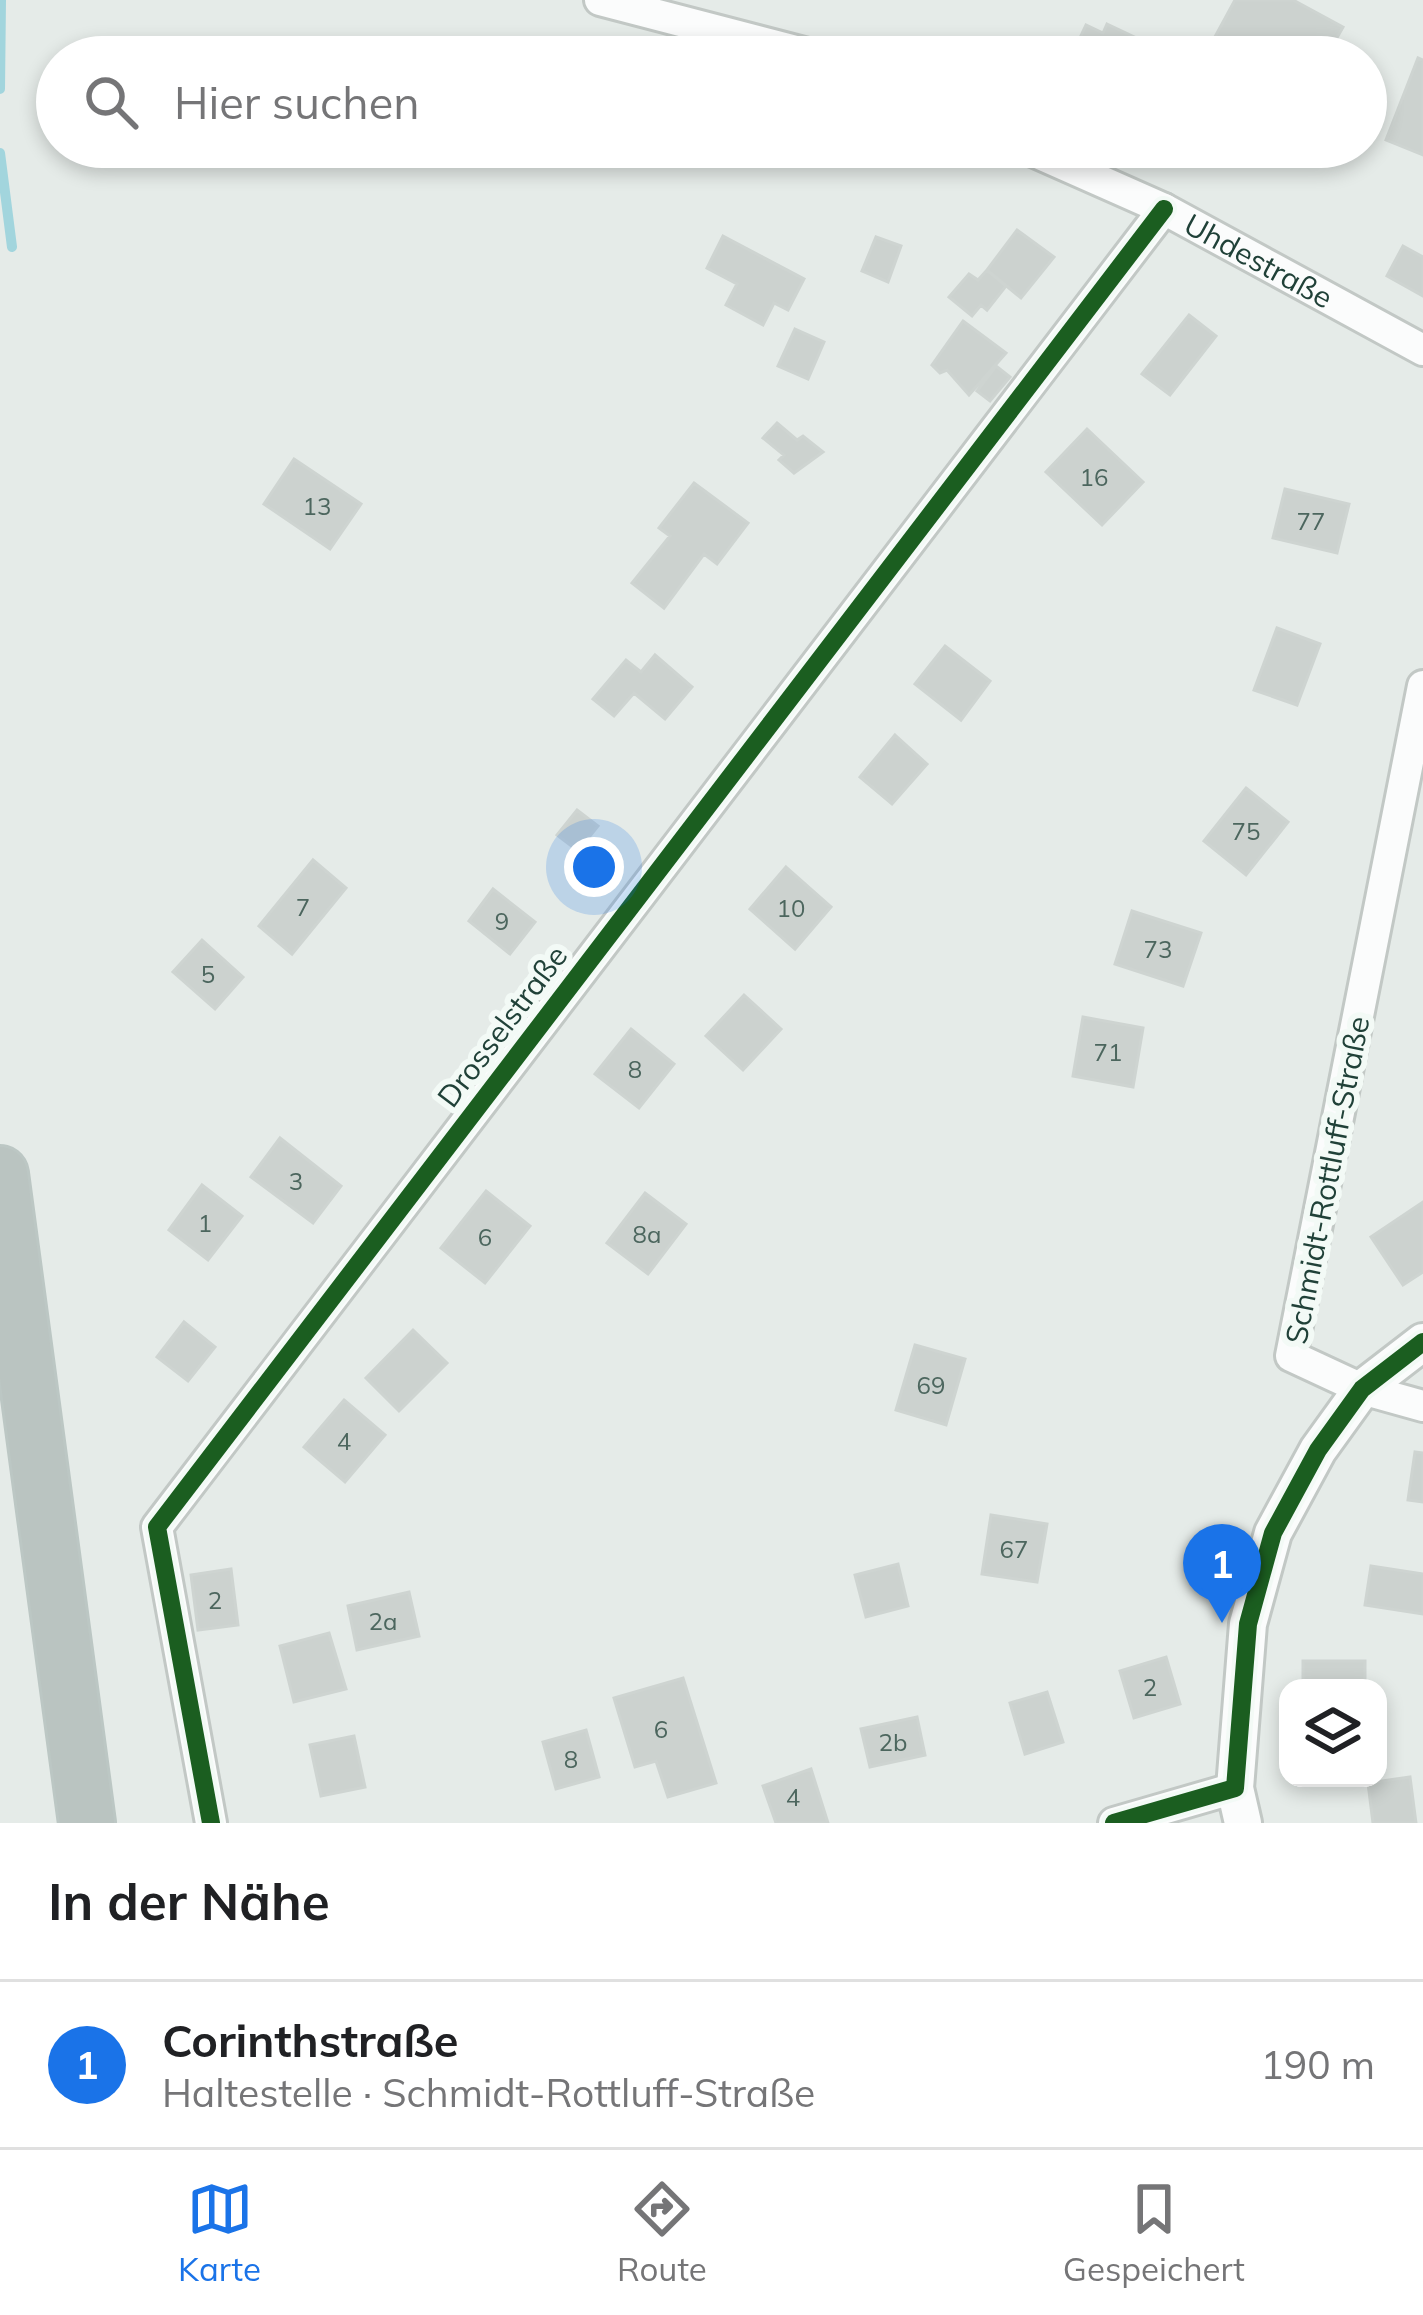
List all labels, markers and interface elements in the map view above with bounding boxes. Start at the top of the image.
search box [36,36,1387,168]
icon: search [78,69,144,135]
text: Hier suchen [174,74,420,130]
street label: Uhdestraße [1178,205,1339,316]
house number: 16 [1080,462,1108,492]
house number: 13 [303,491,331,521]
house number: 77 [1297,506,1325,536]
house number: 75 [1232,816,1260,846]
your location [564,837,624,897]
house number: 7 [296,892,310,922]
house number: 10 [777,893,805,923]
house number: 9 [495,906,509,936]
house number: 73 [1144,934,1172,964]
street label: Drosselstraße [429,938,575,1114]
house number: 5 [201,959,215,989]
street label: Schmidt-Rottluff-Straße [1277,1013,1377,1347]
house number: 71 [1094,1037,1122,1067]
house number: 8 [628,1054,642,1084]
house number: 3 [289,1166,303,1196]
house number: 1 [198,1208,212,1238]
house number: 8a [633,1219,661,1249]
house number: 6 [478,1222,492,1252]
house number: 69 [917,1370,945,1400]
house number: 4 [337,1426,351,1456]
pin: 1 [1183,1524,1261,1623]
house number: 67 [1000,1534,1028,1564]
house number: 2 [208,1585,222,1615]
house number: 2a [369,1606,397,1636]
house number: 2 [1143,1672,1157,1702]
map controls [1279,1679,1387,1787]
button: layers [1279,1679,1387,1787]
house number: 6 [654,1714,668,1744]
house number: 2b [879,1727,907,1757]
house number: 8 [564,1744,578,1774]
house number: 4 [786,1782,800,1812]
text: In der Nähe [48,1869,330,1933]
text: Corinthstraße [162,2012,458,2068]
text: 1 [75,2040,99,2089]
text: 190 m [1260,2040,1375,2089]
text: Haltestelle · Schmidt-Rottluff-Straße [162,2068,815,2117]
tab: Karte [178,2176,261,2289]
tab: Route [617,2176,707,2289]
tab: Gespeichert [1063,2176,1245,2289]

